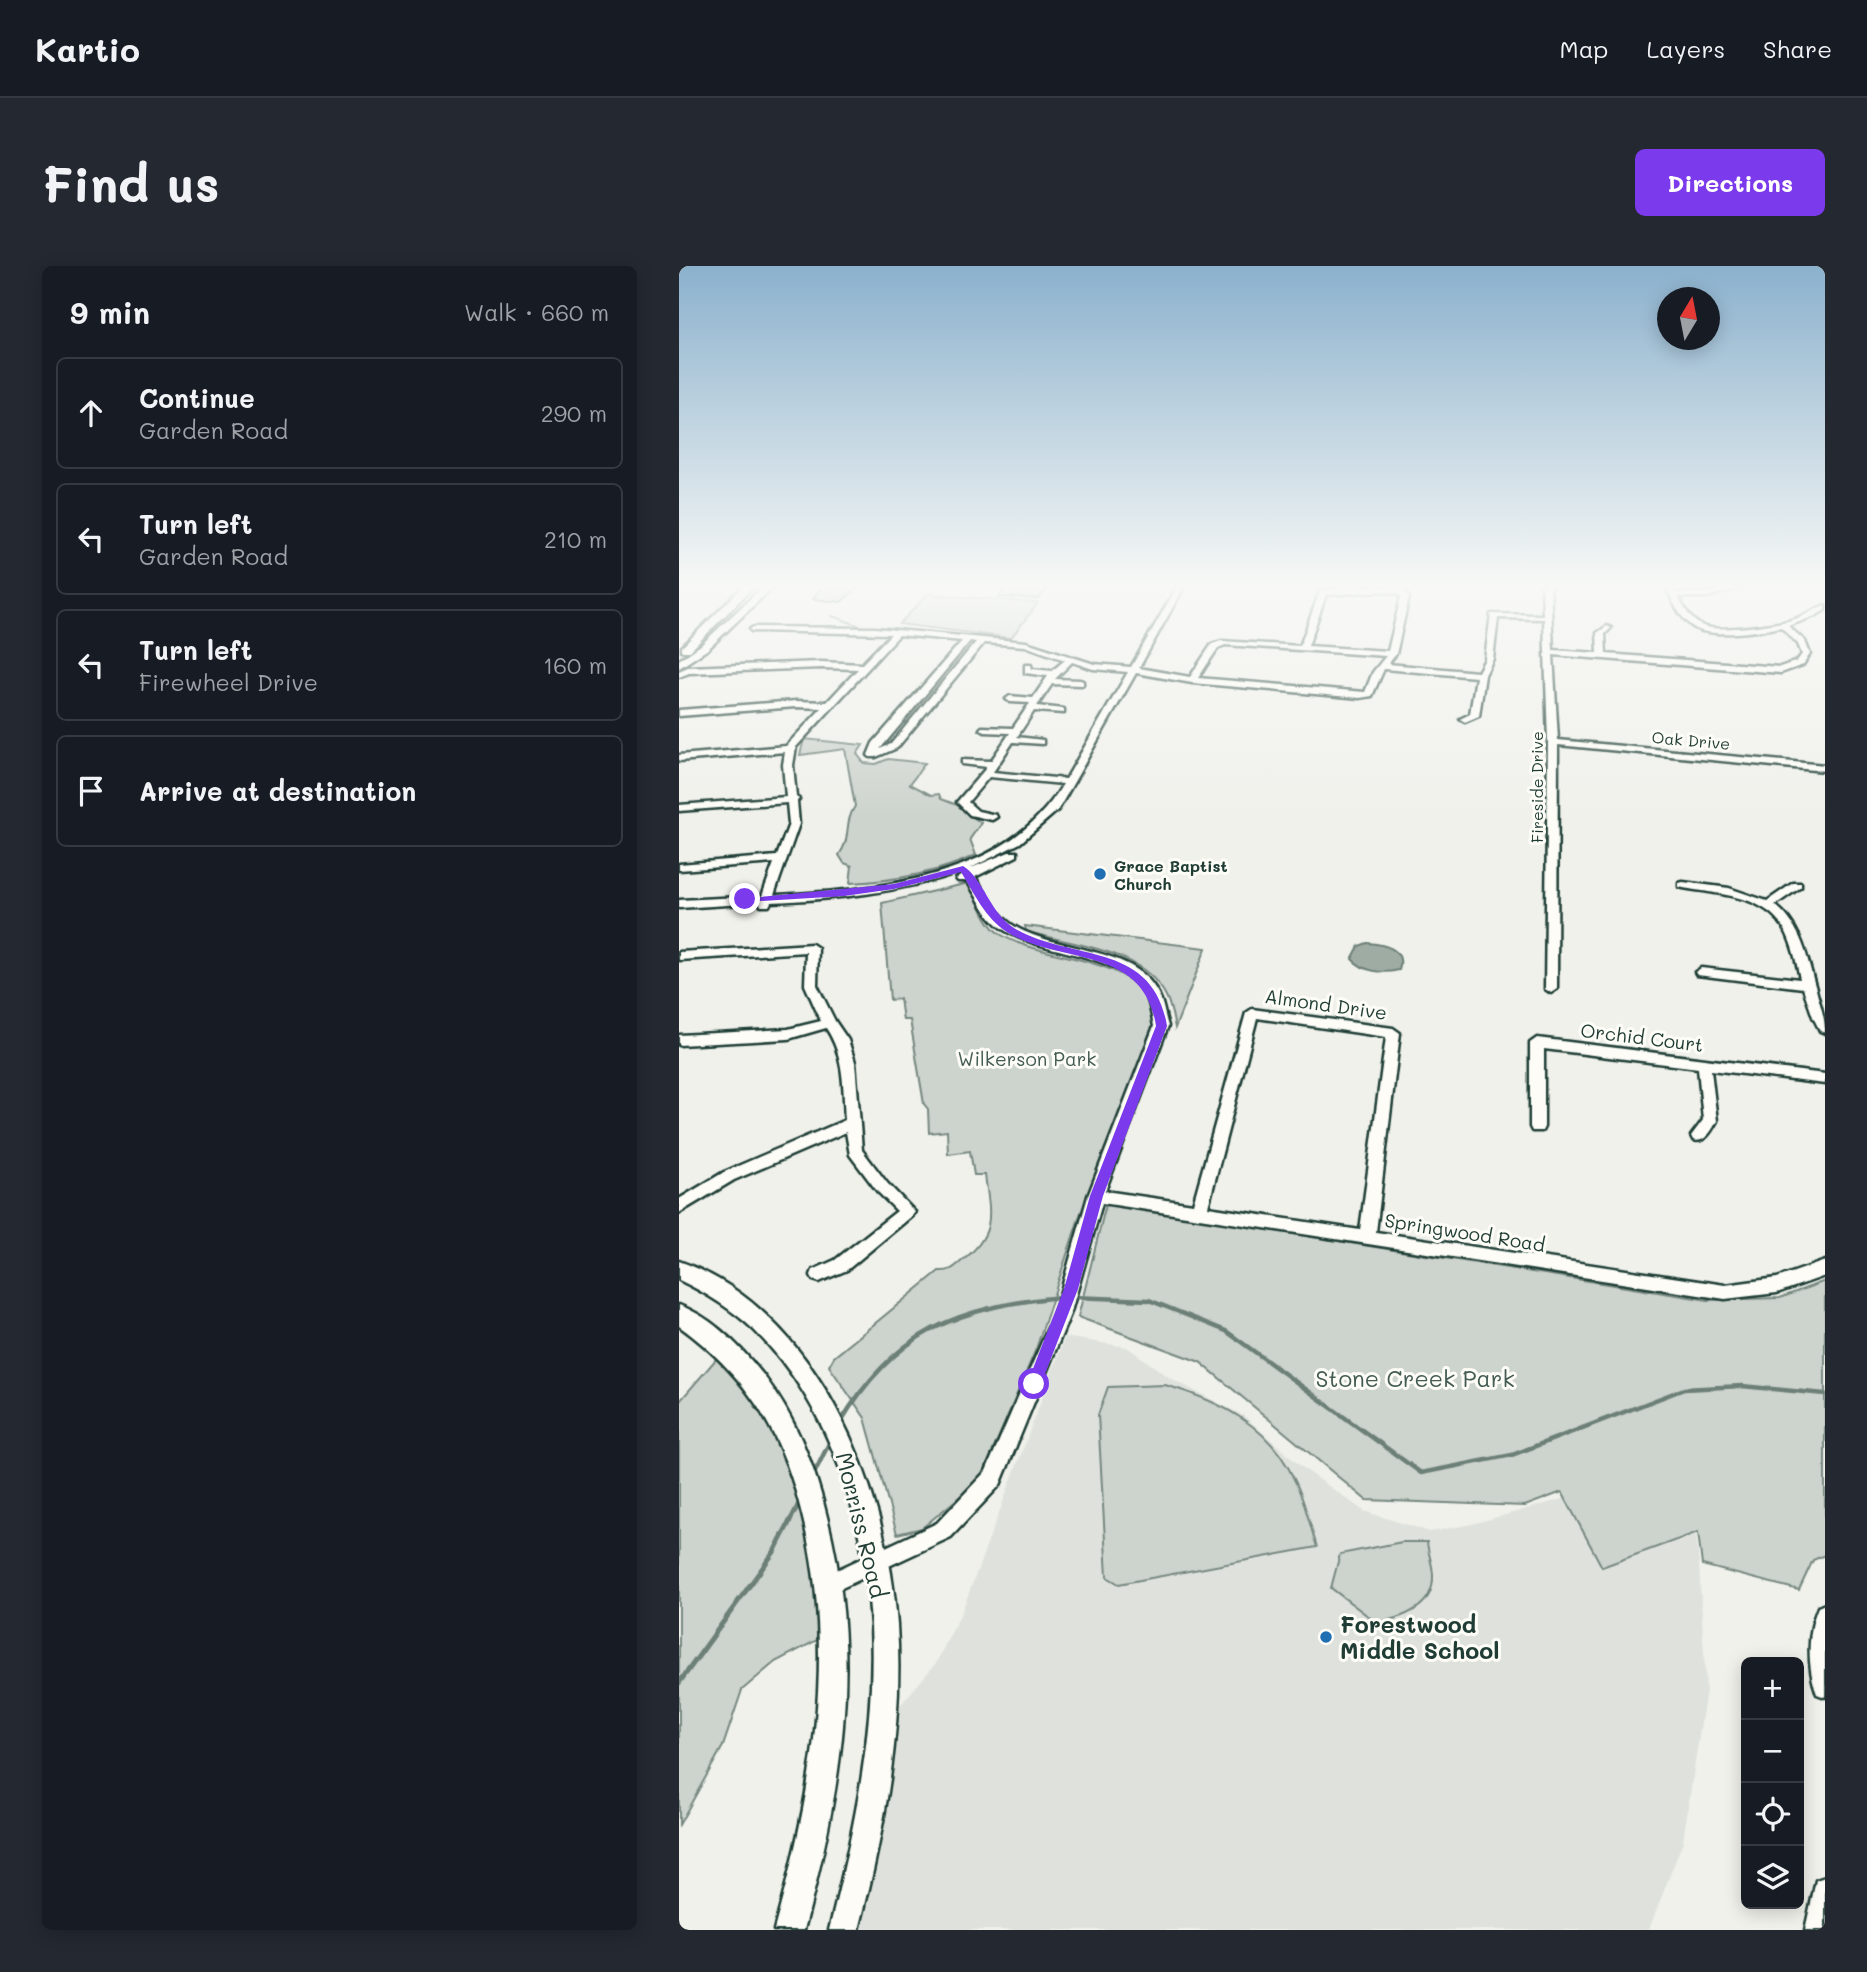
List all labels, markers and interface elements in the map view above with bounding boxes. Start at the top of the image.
text: Kartio [35,27,140,70]
text: Map [1560,33,1608,64]
text: Layers [1646,33,1725,64]
text: Share [1763,33,1832,64]
button: Directions [1635,149,1825,216]
text: Find us [42,151,220,214]
north arrow [1657,287,1720,350]
text: 9 min [70,292,150,332]
text: Walk · 660 m [464,297,609,327]
text: Continue [139,381,255,415]
icon: ahead [72,394,110,432]
text: 290 m [541,398,607,428]
text: Garden Road [139,415,288,445]
text: Turn left [139,507,252,541]
icon: left [72,520,110,558]
text: 210 m [544,524,607,554]
text: Garden Road [139,541,288,571]
text: Turn left [139,633,252,667]
icon: left [72,646,110,684]
text: 160 m [543,650,607,680]
text: Firewheel Drive [139,667,318,697]
street label: Oak Drive [1651,726,1731,754]
street label: Fireside Drive [1526,731,1547,843]
icon: arrive [72,772,110,810]
text: Arrive at destination [139,774,416,808]
place label: Grace Baptist Church [1114,855,1228,894]
marker: Grace Baptist Church [1092,866,1108,882]
route end [729,883,760,914]
street label: Almond Drive [1263,983,1389,1025]
street label: Orchid Court [1579,1017,1705,1057]
park label: Wilkerson Park [958,1046,1096,1071]
street label: Springwood Road [1383,1207,1547,1257]
park label: Stone Creek Park [1315,1363,1515,1393]
route start [1018,1368,1049,1399]
street label: Morriss Road [829,1449,895,1601]
place label: Forestwood Middle School [1340,1609,1499,1665]
marker: Forestwood Middle School [1318,1629,1334,1645]
map controls [1741,1657,1804,1909]
button: + [1741,1657,1804,1720]
button: − [1741,1720,1804,1783]
button: locate [1741,1783,1804,1846]
button: layers [1741,1846,1804,1909]

